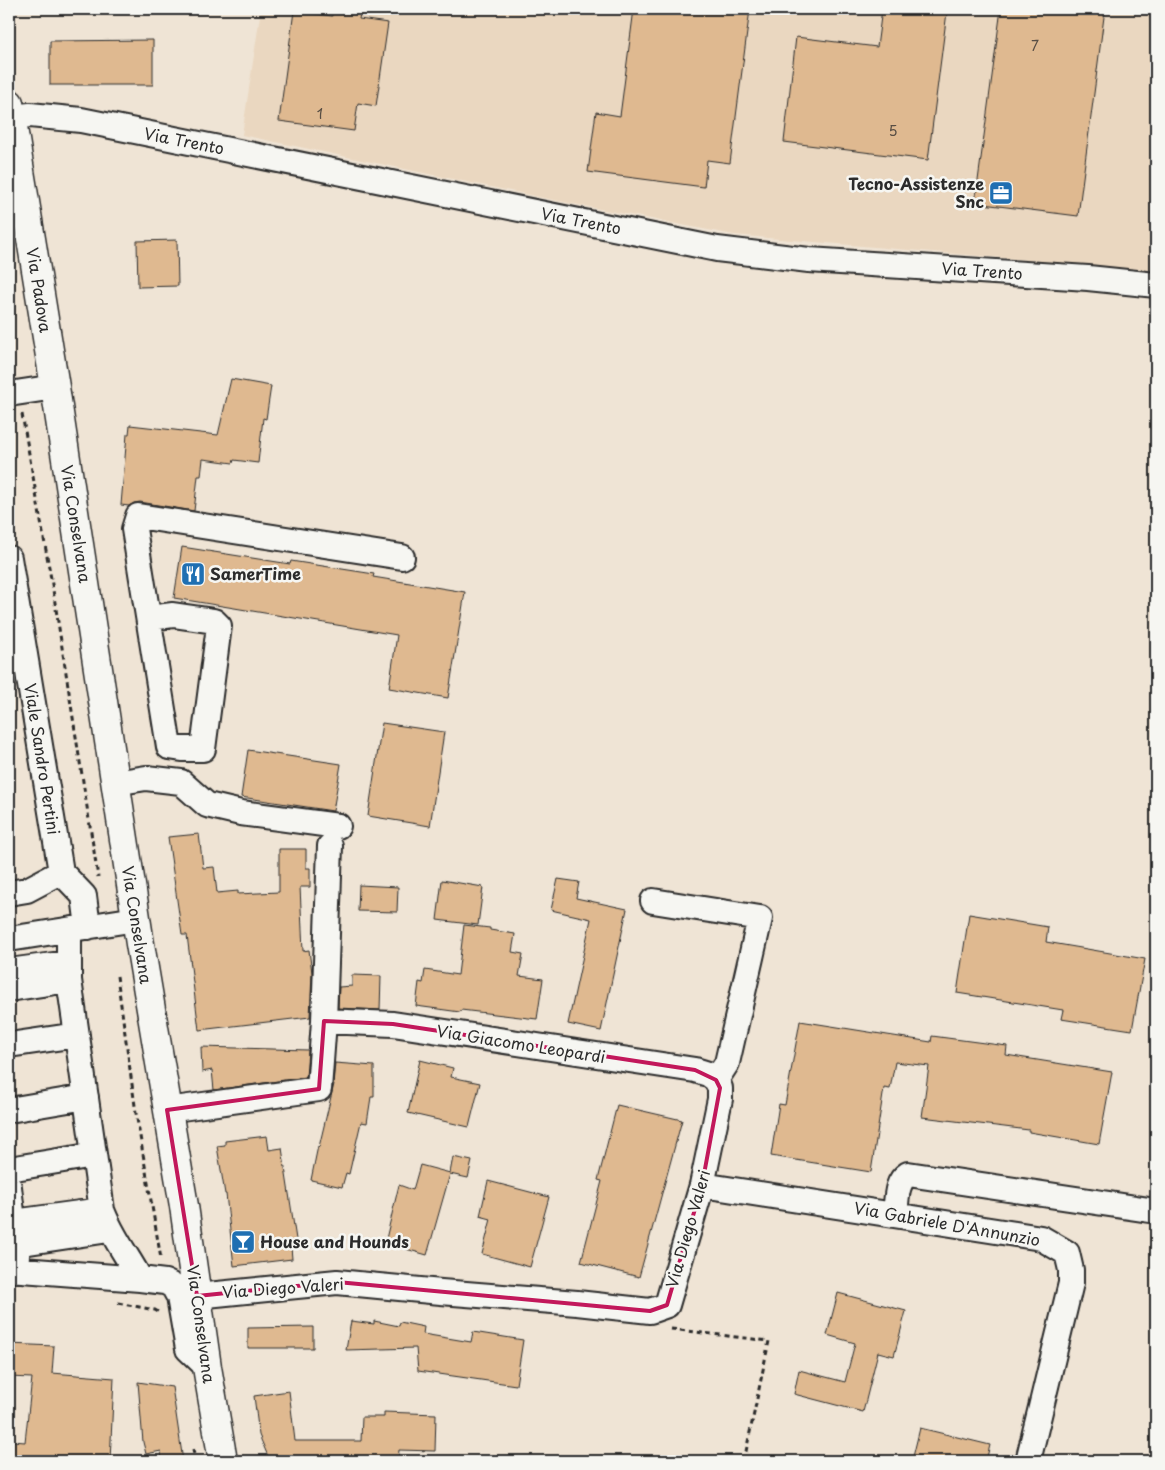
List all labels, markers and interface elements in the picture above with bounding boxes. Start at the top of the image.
house number: 7 [1031,35,1039,56]
house number: 1 [317,103,323,124]
street label: Via Trento [142,120,227,160]
house number: 5 [888,120,898,141]
place label: Tecno-Assistenze Snc [848,171,984,213]
office icon: Tecno-Assistenze Snc [988,180,1014,206]
street label: Via Trento [539,200,624,240]
street label: Via Padova [21,246,59,335]
street label: Via Trento [941,255,1024,285]
street label: Via Conselvana [56,463,98,585]
restaurant icon: SamerTime [180,561,206,587]
place label: SamerTime [210,561,301,585]
street label: Viale Sandro Pertini [19,681,67,836]
street label: Via Conselvana [117,864,159,986]
street label: Via Giacomo Leopardi [435,1018,607,1068]
street label: Via Diego Valeri [659,1167,715,1291]
street label: Via Gabriele D'Annunzio [852,1195,1042,1251]
bar icon: House and Hounds [230,1229,256,1255]
place label: House and Hounds [260,1229,409,1253]
street label: Via Conselvana [182,1263,222,1385]
street label: Via Diego Valeri [221,1271,345,1303]

